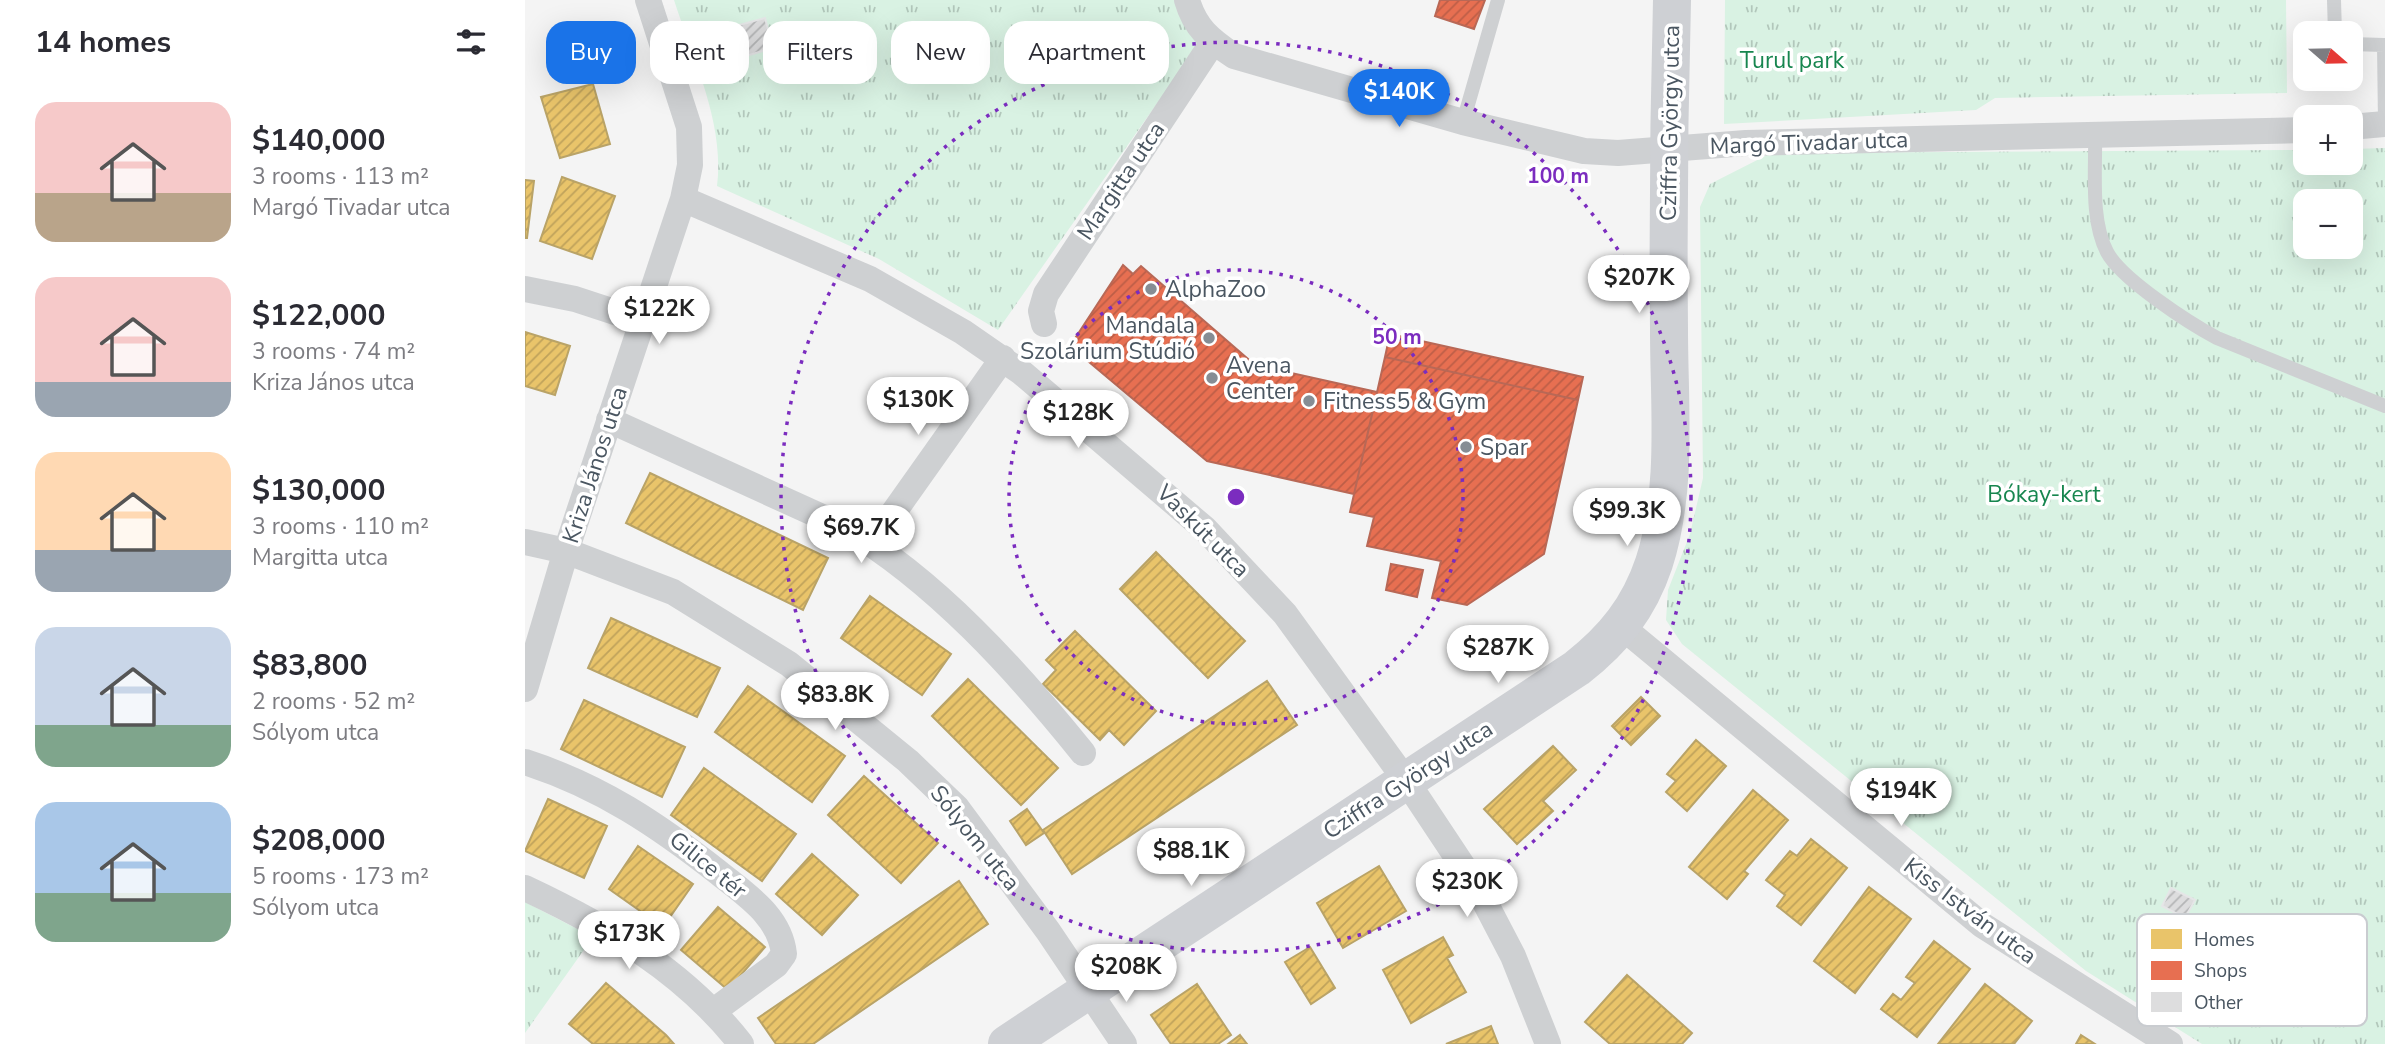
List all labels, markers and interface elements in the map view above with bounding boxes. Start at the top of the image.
chip: Buy [546,21,636,84]
chip: Rent [650,21,749,84]
chip: Filters [763,21,877,84]
chip: New [891,21,990,84]
chip: Apartment [1004,21,1169,84]
north arrow [2293,21,2363,91]
map controls [2293,21,2363,259]
text: 14 homes [35,22,171,63]
icon: filters [452,23,490,61]
street label: Cziffra György utca [1653,25,1687,221]
park label: Turul park [1740,45,1845,76]
pin: $140K [1350,69,1448,129]
text: $140K [1364,76,1434,107]
button: + [2293,105,2363,175]
street label: Margitta utca [1070,116,1172,246]
text: $140,000 [252,120,385,161]
street label: Margó Tivadar utca [1709,124,1909,162]
icon: home [91,130,175,214]
text: 3 rooms · 113 m² [252,161,429,192]
text: 100 m [1527,162,1589,190]
button: − [2293,189,2363,259]
text: Margó Tivadar utca [252,192,450,223]
pin: $207K [1590,256,1688,315]
text: $207K [1604,262,1674,293]
place label: AlphaZoo [1165,274,1266,305]
marker: AlphaZoo [1143,281,1159,297]
pin: $122K [610,286,708,346]
text: $122K [624,293,694,324]
text: $122,000 [252,295,385,336]
icon: home [91,305,175,389]
place label: Mandala Szolárium Stúdió [1020,310,1195,367]
text: 50 m [1372,323,1422,351]
marker: Mandala Szolárium Stúdió [1201,330,1217,346]
text: 3 rooms · 74 m² [252,336,415,367]
place label: Avena Center [1226,350,1295,407]
text: Kriza János utca [252,367,415,398]
marker: Avena Center [1204,370,1220,386]
pin: $130K [869,378,967,437]
street label: Kriza János utca [555,383,635,547]
text: $130K [883,384,953,415]
place label: Fitness5 & Gym [1323,386,1486,417]
pin: $128K [1029,391,1127,450]
marker: Fitness5 & Gym [1301,393,1317,409]
text: $128K [1043,397,1113,428]
place label: Spar [1480,432,1529,463]
marker: Spar [1458,439,1474,455]
text: $130,000 [252,470,385,511]
street label: Vaskút utca [1149,477,1256,584]
park label: Bókay-kert [1987,479,2102,510]
icon: home [91,480,175,564]
centre of rings [1224,485,1248,509]
pin: $99.3K [1570,489,1684,548]
text: $99.3K [1589,495,1665,526]
pin: $69.7K [804,505,918,565]
text: 3 rooms · 110 m² [252,511,429,542]
text: $69.7K [823,512,899,543]
text: Margitta utca [252,542,388,573]
pin: $287K [1449,626,1547,685]
text: $287K [1463,632,1533,663]
text: $83,800 [252,645,367,686]
icon: home [91,655,175,739]
pin: $83.8K [778,672,892,732]
text: $83.8K [797,679,873,710]
text: 2 rooms · 52 m² [252,686,415,717]
street label: Cziffra György utca [1317,714,1499,846]
text: Sólyom utca [252,717,379,748]
pin: $194K [1852,768,1950,828]
text: $194K [1866,775,1936,806]
street label: Sólyom utca [923,779,1027,897]
text: $208,000 [252,820,385,861]
street label: Gilice tér [663,824,754,906]
pin: $88.1K [1134,828,1248,888]
icon: home [91,830,175,914]
text: $88.1K [1153,835,1229,866]
street label: Kiss István utca [1897,851,2043,971]
pin: $230K [1418,860,1516,919]
text: 5 rooms · 173 m² [252,861,429,892]
text: $230K [1432,866,1502,897]
text: Sólyom utca [252,892,379,923]
pin: $173K [580,912,678,971]
legend [2137,914,2367,1026]
text: $173K [594,918,664,949]
text: Homes [2194,927,2255,953]
pin: $208K [1077,944,1175,1004]
text: $208K [1091,951,1161,982]
text: Shops [2194,958,2247,984]
text: Other [2194,990,2243,1016]

